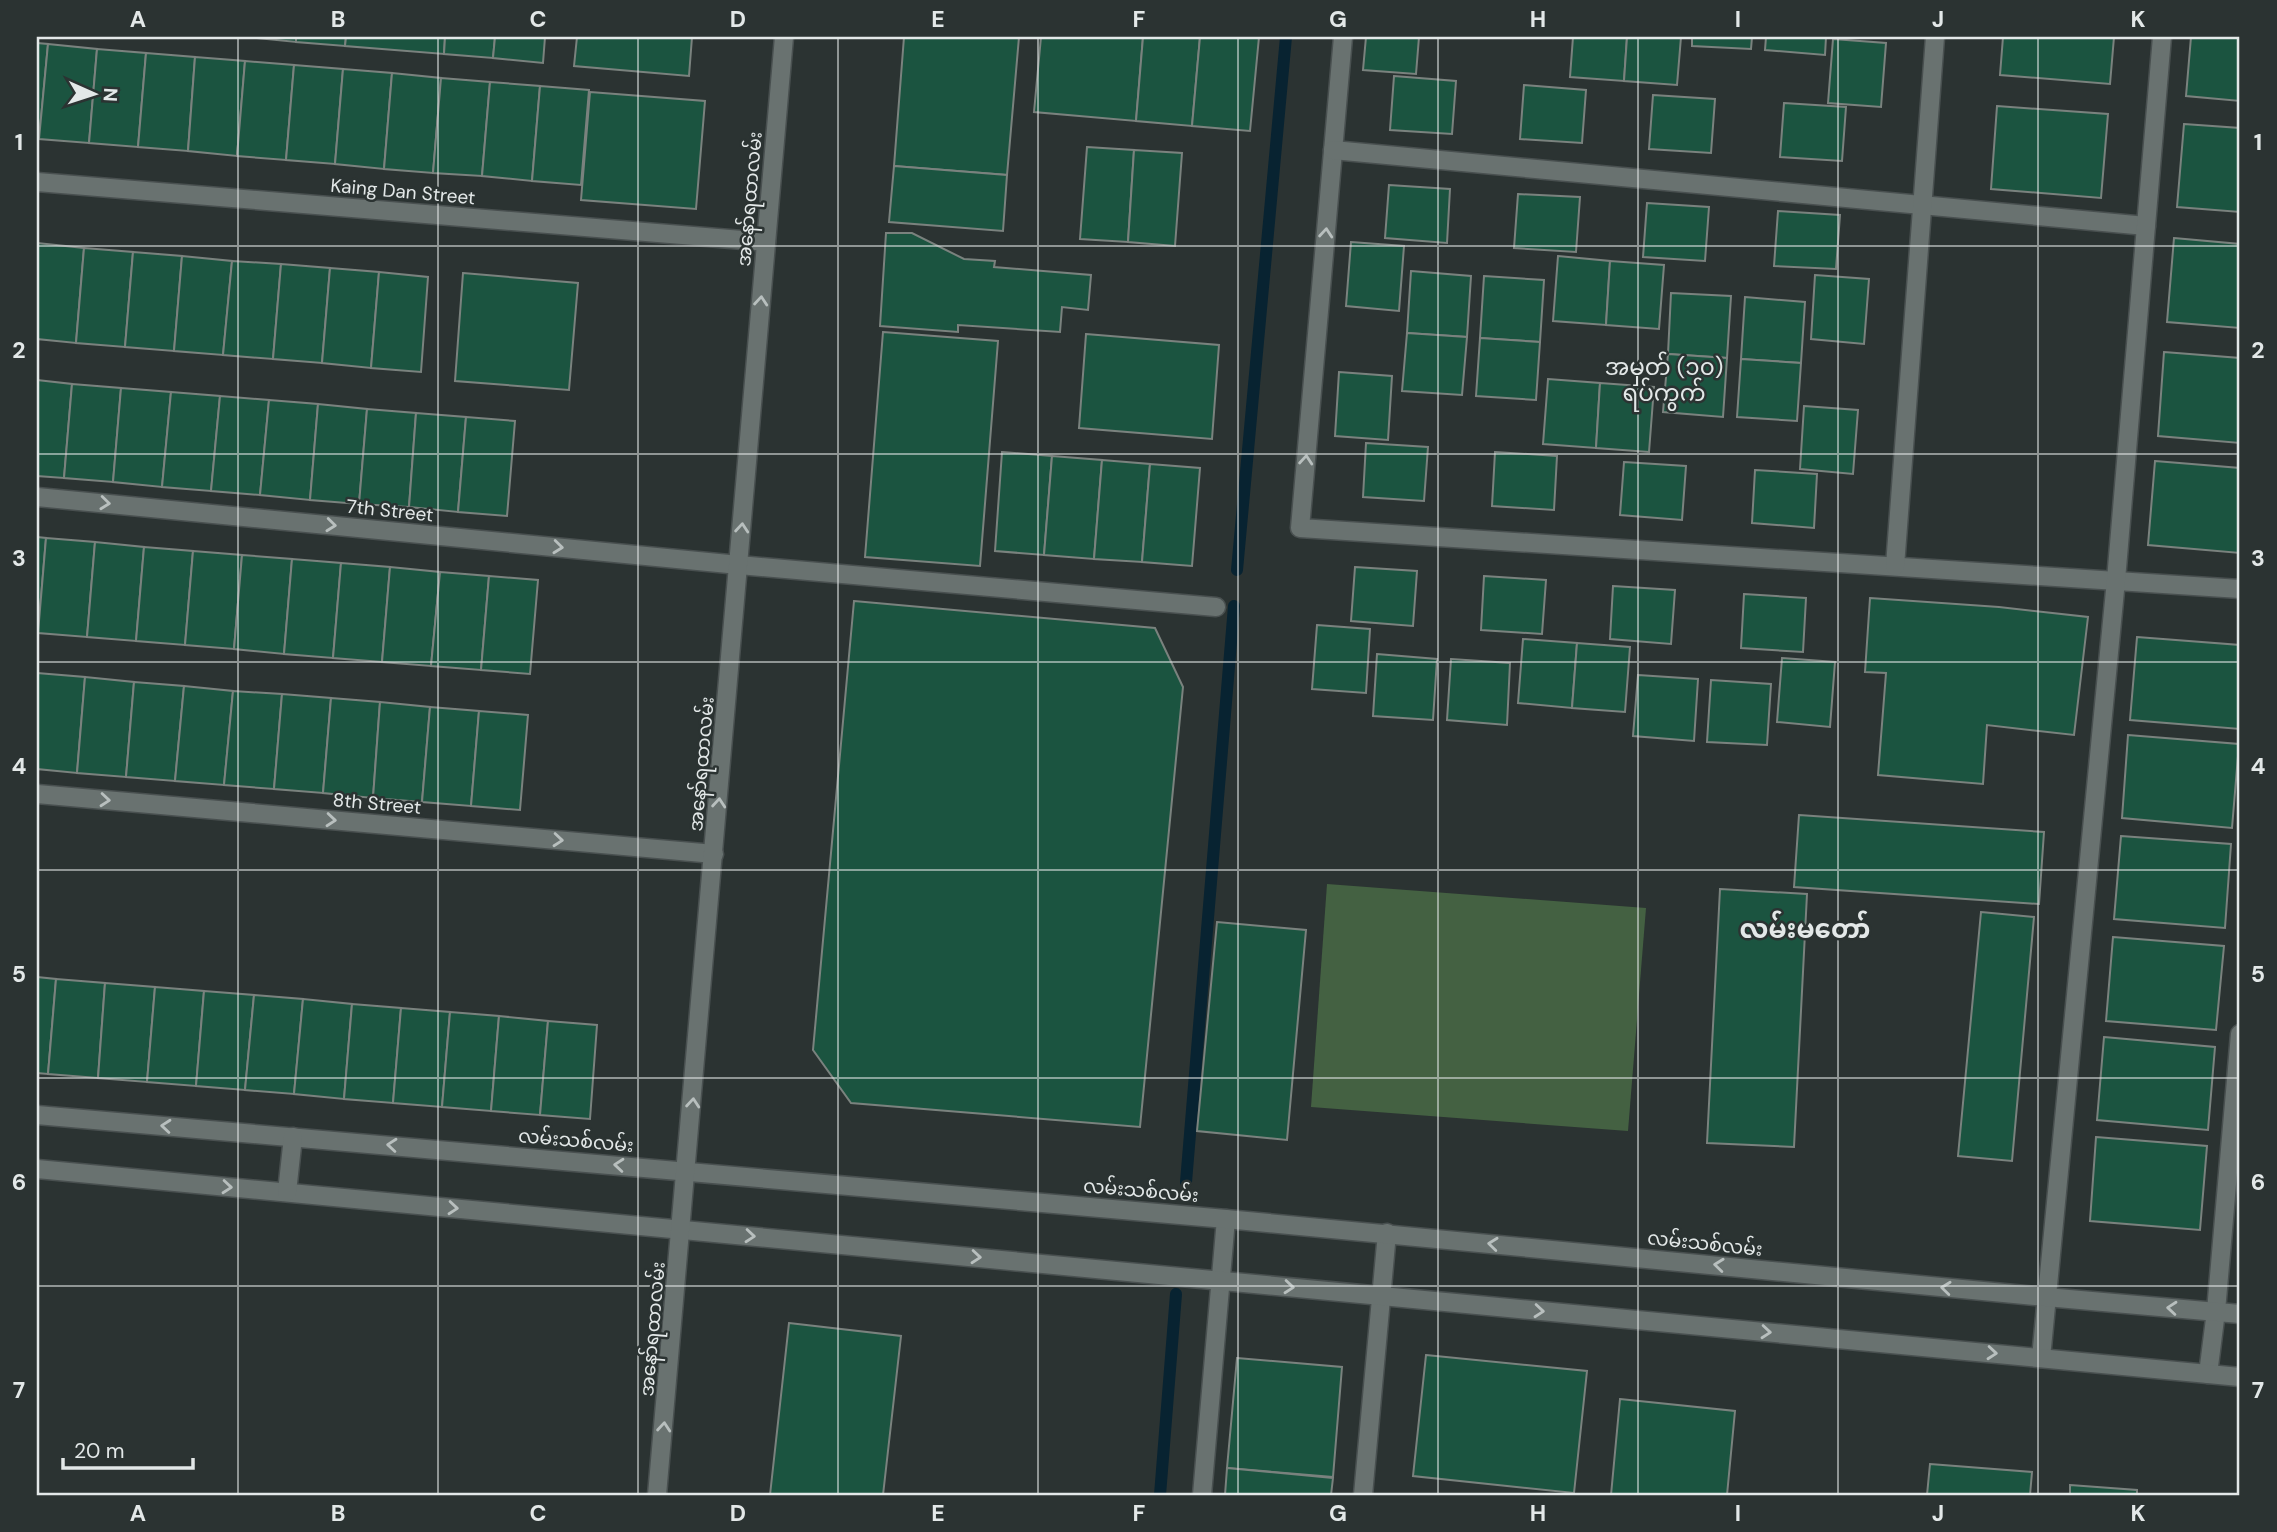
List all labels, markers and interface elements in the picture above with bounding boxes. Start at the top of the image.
text: A [130,4,146,34]
text: B [331,4,345,34]
text: C [530,4,546,34]
text: D [730,4,746,34]
text: E [931,4,945,34]
text: F [1133,4,1146,34]
text: G [1329,4,1347,34]
text: H [1530,4,1546,34]
text: I [1735,4,1741,34]
text: J [1932,4,1944,34]
text: K [2130,4,2146,34]
north arrow [60,60,130,130]
text: N [98,87,123,102]
text: 1 [15,127,23,157]
text: 1 [2254,127,2262,157]
street label: အနော်ရထာလမ်း [729,130,771,268]
street label: Kaing Dan Street [329,173,476,210]
one-way arrow [1318,228,1333,239]
one-way arrow [753,295,768,306]
text: 2 [12,335,26,365]
text: 2 [2251,335,2265,365]
district label: အမှတ် (၁၀) ရပ်ကွက် [1605,351,1723,412]
one-way arrow [1298,454,1313,465]
street label: 7th Street [345,493,435,527]
one-way arrow [99,495,110,510]
one-way arrow [326,517,337,532]
one-way arrow [734,522,749,533]
one-way arrow [552,539,563,554]
text: 3 [12,543,26,573]
text: 3 [2251,543,2265,573]
street label: အနော်ရထာလမ်း [681,695,723,833]
text: 4 [12,751,27,781]
text: 4 [2251,751,2266,781]
street label: 8th Street [332,787,422,820]
one-way arrow [100,792,111,807]
one-way arrow [711,797,726,808]
one-way arrow [326,812,337,827]
one-way arrow [553,832,564,847]
district label: လမ်းမတော် [1740,910,1870,946]
text: 5 [12,959,26,989]
text: 5 [2251,959,2265,989]
one-way arrow [685,1097,700,1108]
one-way arrow [160,1119,171,1134]
street label: လမ်းသစ်လမ်း [517,1121,635,1158]
one-way arrow [387,1138,398,1153]
one-way arrow [613,1158,624,1173]
text: 6 [12,1167,26,1197]
text: 6 [2251,1167,2265,1197]
street label: လမ်းသစ်လမ်း [1082,1171,1200,1208]
one-way arrow [221,1179,232,1194]
one-way arrow [448,1200,459,1215]
street label: လမ်းသစ်လမ်း [1646,1223,1764,1262]
one-way arrow [745,1228,756,1243]
one-way arrow [1487,1236,1499,1251]
one-way arrow [971,1249,982,1264]
one-way arrow [1713,1258,1725,1273]
street label: အနော်ရထာလမ်း [632,1260,674,1398]
one-way arrow [1283,1279,1294,1294]
one-way arrow [1940,1280,1951,1295]
one-way arrow [2166,1301,2177,1316]
one-way arrow [1534,1303,1545,1318]
one-way arrow [1761,1324,1772,1339]
one-way arrow [1987,1345,1998,1360]
text: 7 [13,1375,25,1405]
text: 7 [2252,1375,2264,1405]
one-way arrow [656,1421,671,1433]
scale bar [63,1427,192,1471]
text: 20 m [74,1437,125,1465]
text: A [130,1498,146,1528]
text: B [331,1498,345,1528]
text: C [530,1498,546,1528]
text: D [730,1498,746,1528]
text: E [931,1498,945,1528]
text: F [1133,1498,1146,1528]
text: G [1329,1498,1347,1528]
text: H [1530,1498,1546,1528]
text: I [1735,1498,1741,1528]
text: J [1932,1498,1944,1528]
text: K [2130,1498,2146,1528]

